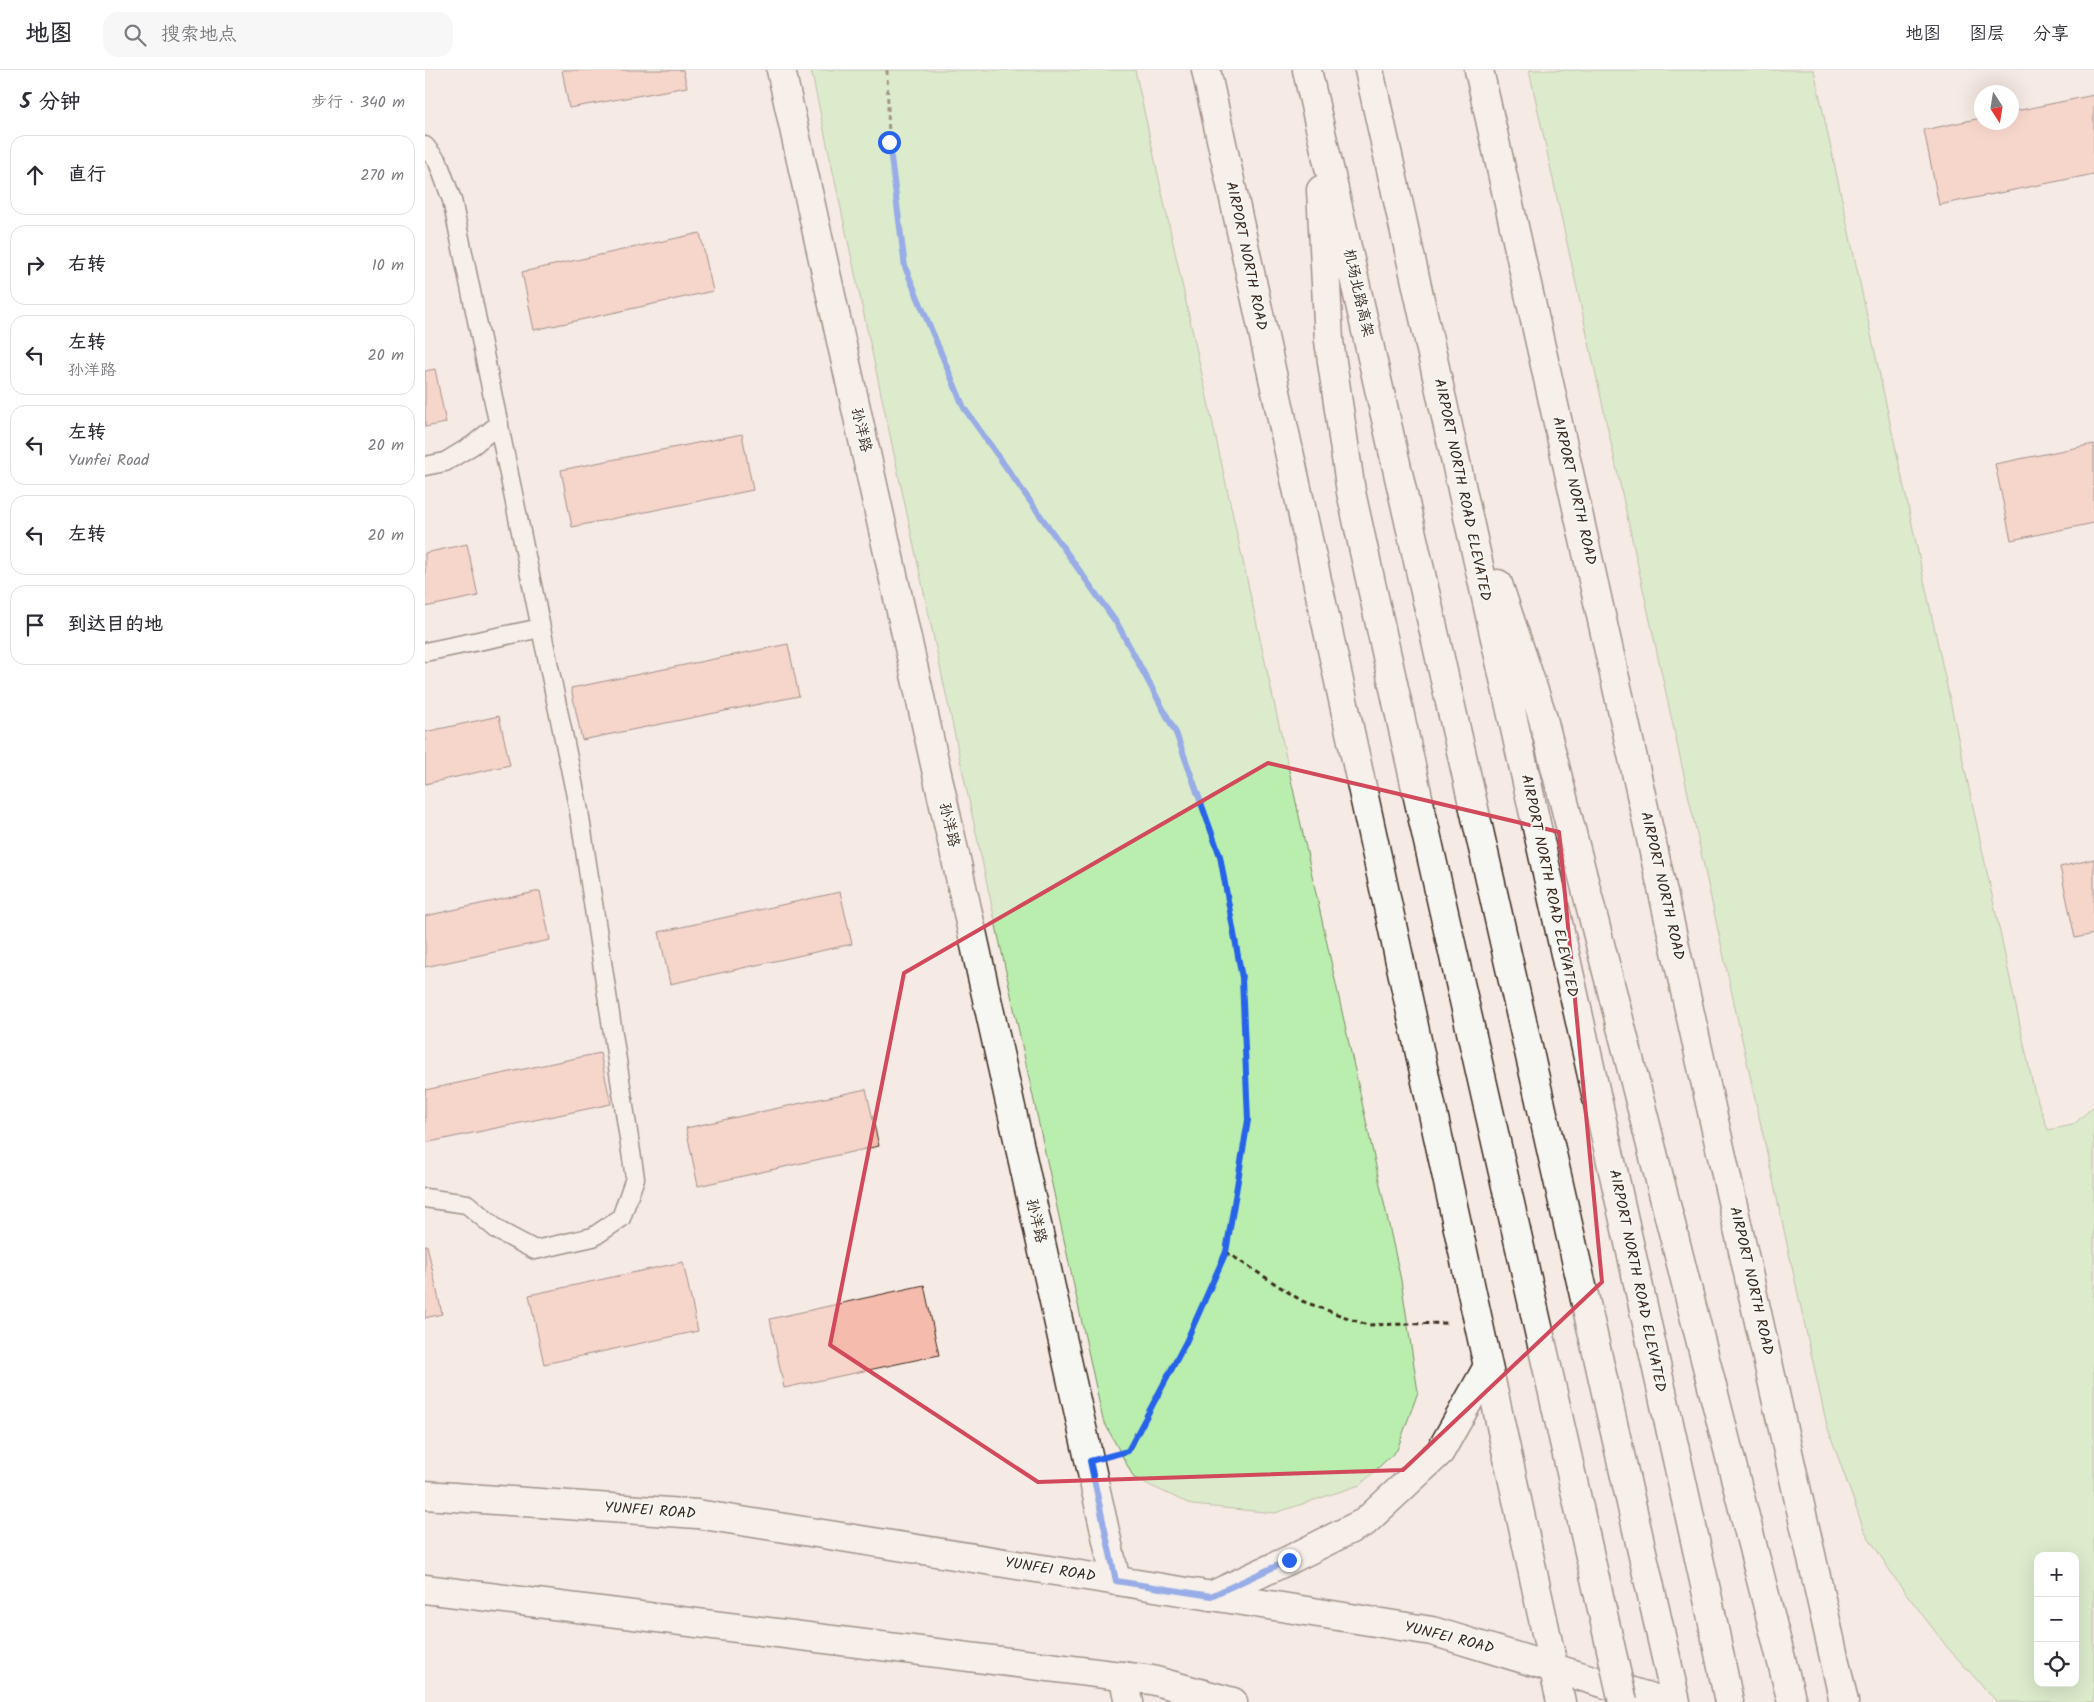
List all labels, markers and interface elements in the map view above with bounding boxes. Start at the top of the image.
search box [103,12,453,57]
text: 地图 [25,15,73,54]
text: 搜索地点 [161,20,237,50]
text: 地图 [1905,20,1941,49]
text: 图层 [1969,20,2005,49]
text: 分享 [2033,20,2069,49]
icon: search [121,21,149,49]
north arrow [1974,85,2019,130]
text: 5 分钟 [20,86,81,119]
text: 步行 · 340 m [311,90,405,115]
route start [878,131,901,154]
text: 直行 [68,160,106,190]
icon: ahead [21,161,49,189]
text: 270 m [360,163,404,188]
street label: AIRPORT NORTH ROAD [1218,179,1274,333]
street label: 机场北路高架 [1336,246,1380,340]
text: 右转 [68,250,106,280]
icon: right [21,251,49,279]
text: 10 m [372,253,404,278]
text: 左转 [68,328,106,358]
icon: left [21,341,49,369]
text: 20 m [368,343,404,368]
text: 孙洋路 [68,358,116,383]
street label: AIRPORT NORTH ROAD ELEVATED [1427,377,1497,604]
street label: 孙洋路 [844,405,878,455]
street label: AIRPORT NORTH ROAD [1545,414,1603,568]
text: 左转 [68,418,106,448]
icon: left [21,431,49,459]
text: 20 m [368,433,404,458]
text: Yunfei Road [68,448,149,473]
text: 左转 [68,520,106,550]
icon: left [21,521,49,549]
text: 20 m [368,523,404,548]
text: 到达目的地 [68,610,163,640]
icon: arrive [21,611,49,639]
street label: AIRPORT NORTH ROAD ELEVATED [1514,773,1584,1000]
street label: 孙洋路 [932,800,966,850]
street label: AIRPORT NORTH ROAD [1633,809,1691,963]
street label: AIRPORT NORTH ROAD ELEVATED [1602,1168,1672,1395]
street label: 孙洋路 [1019,1196,1053,1246]
street label: AIRPORT NORTH ROAD [1722,1204,1780,1358]
street label: YUNFEI ROAD [603,1496,697,1526]
route end [1278,1549,1301,1572]
street label: YUNFEI ROAD [1003,1551,1098,1589]
map controls [2034,1552,2079,1687]
button: + [2034,1552,2079,1597]
button: − [2034,1597,2079,1642]
street label: YUNFEI ROAD [1402,1615,1497,1661]
button: locate [2034,1642,2079,1687]

